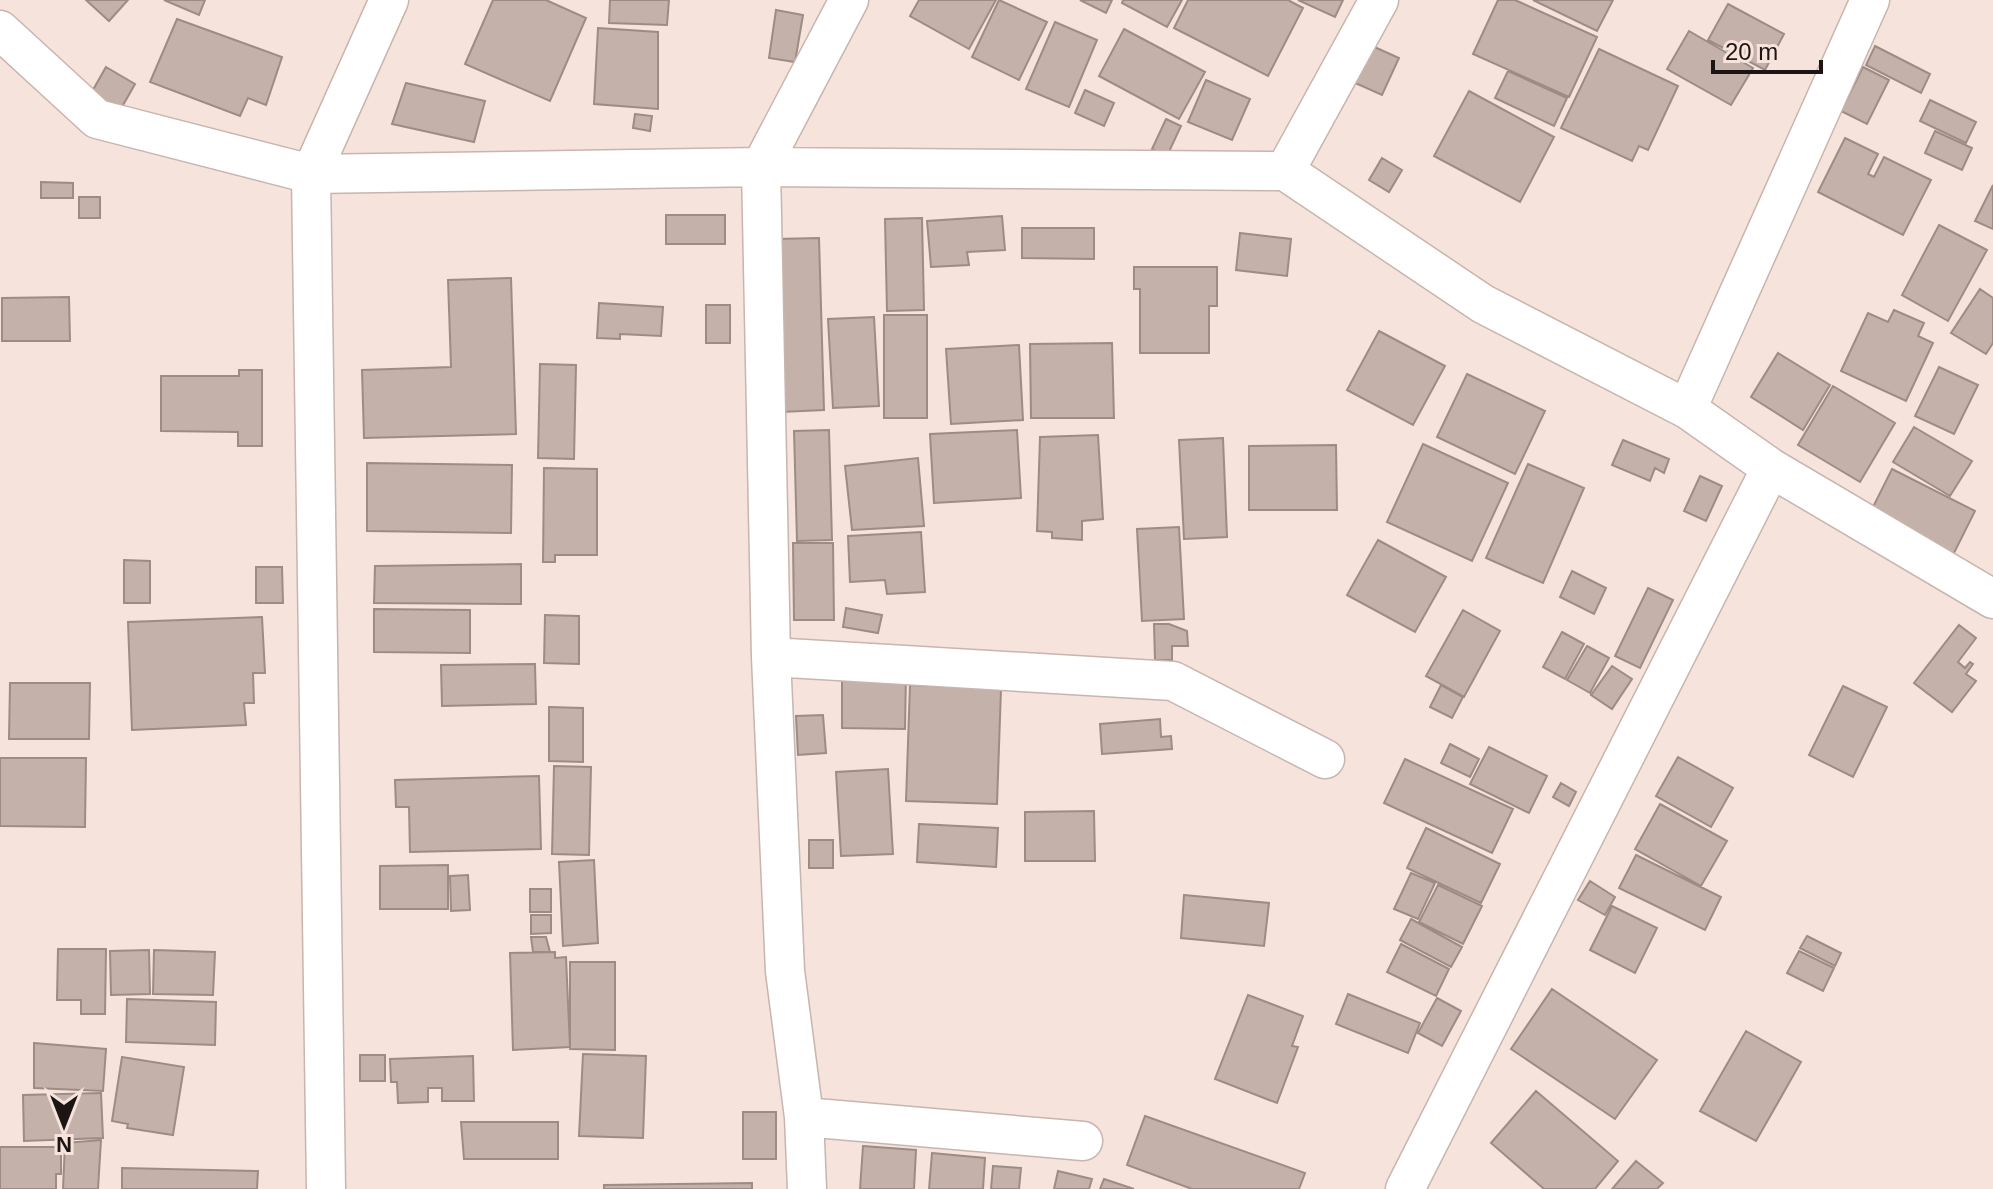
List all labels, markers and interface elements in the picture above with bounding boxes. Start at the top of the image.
scale bar [1713,24,1821,74]
text: 20 m [1725,38,1778,65]
north arrow [24,1085,104,1165]
text: N [56,1132,72,1157]

